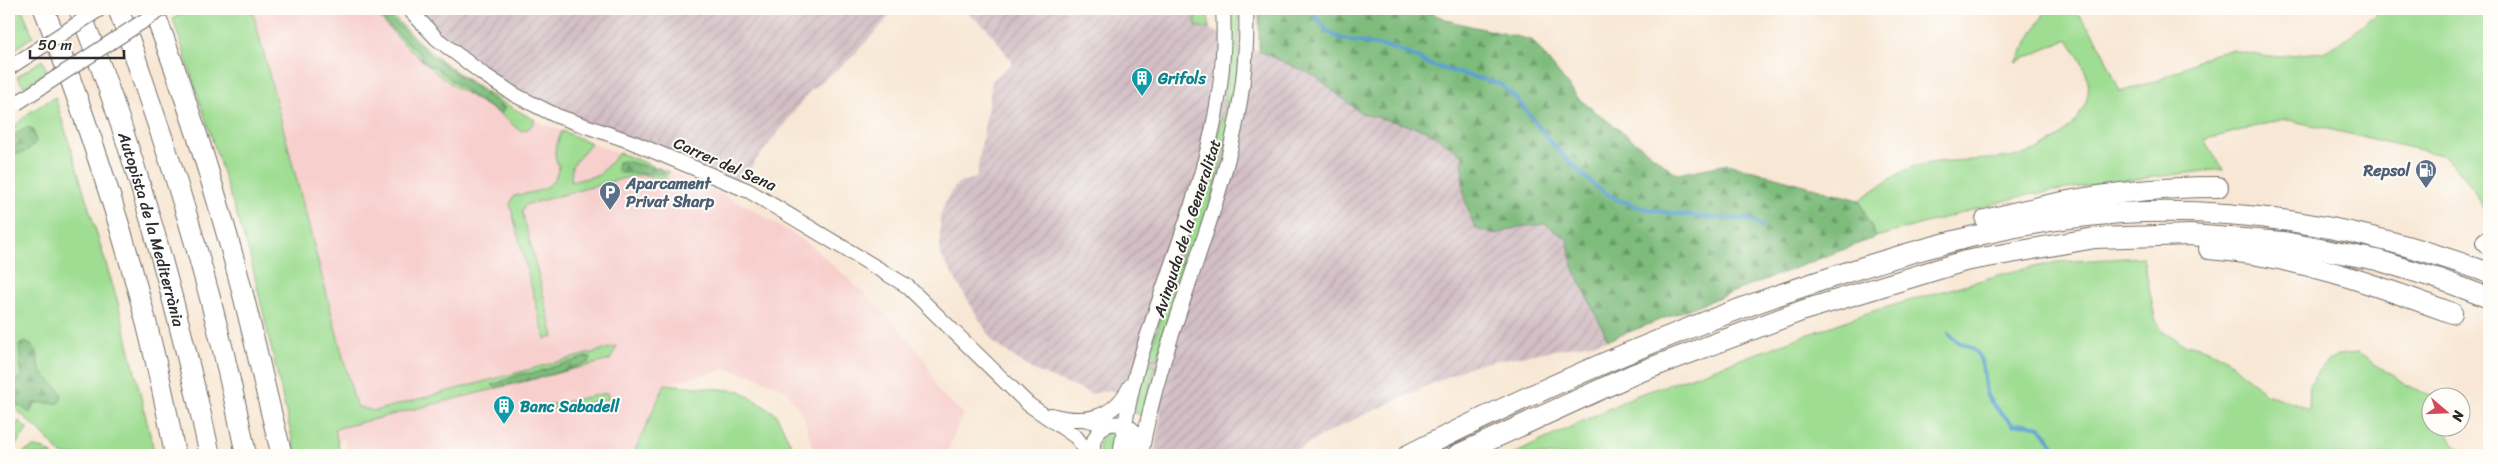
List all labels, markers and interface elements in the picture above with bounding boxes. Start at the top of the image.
scale bar [30,28,124,60]
text: 50 m [38,32,73,58]
place label: Grifols [1157,64,1207,93]
building icon: Grifols [1130,66,1154,97]
street label: Autopista de la Mediterrània [110,127,194,331]
street label: Carrer del Sena [669,128,782,200]
street label: Avinguda de la Generalitat [1144,135,1230,322]
place label: Repsol [2363,156,2411,185]
fuel station icon: Repsol [2414,158,2438,189]
place label: Aparcament Privat Sharp [625,169,715,216]
parking icon: Aparcament Privat Sharp [598,180,622,211]
north arrow [2420,386,2470,436]
place label: Banc Sabadell [520,392,621,421]
building icon: Banc Sabadell [492,394,516,425]
text: N [2444,406,2472,425]

